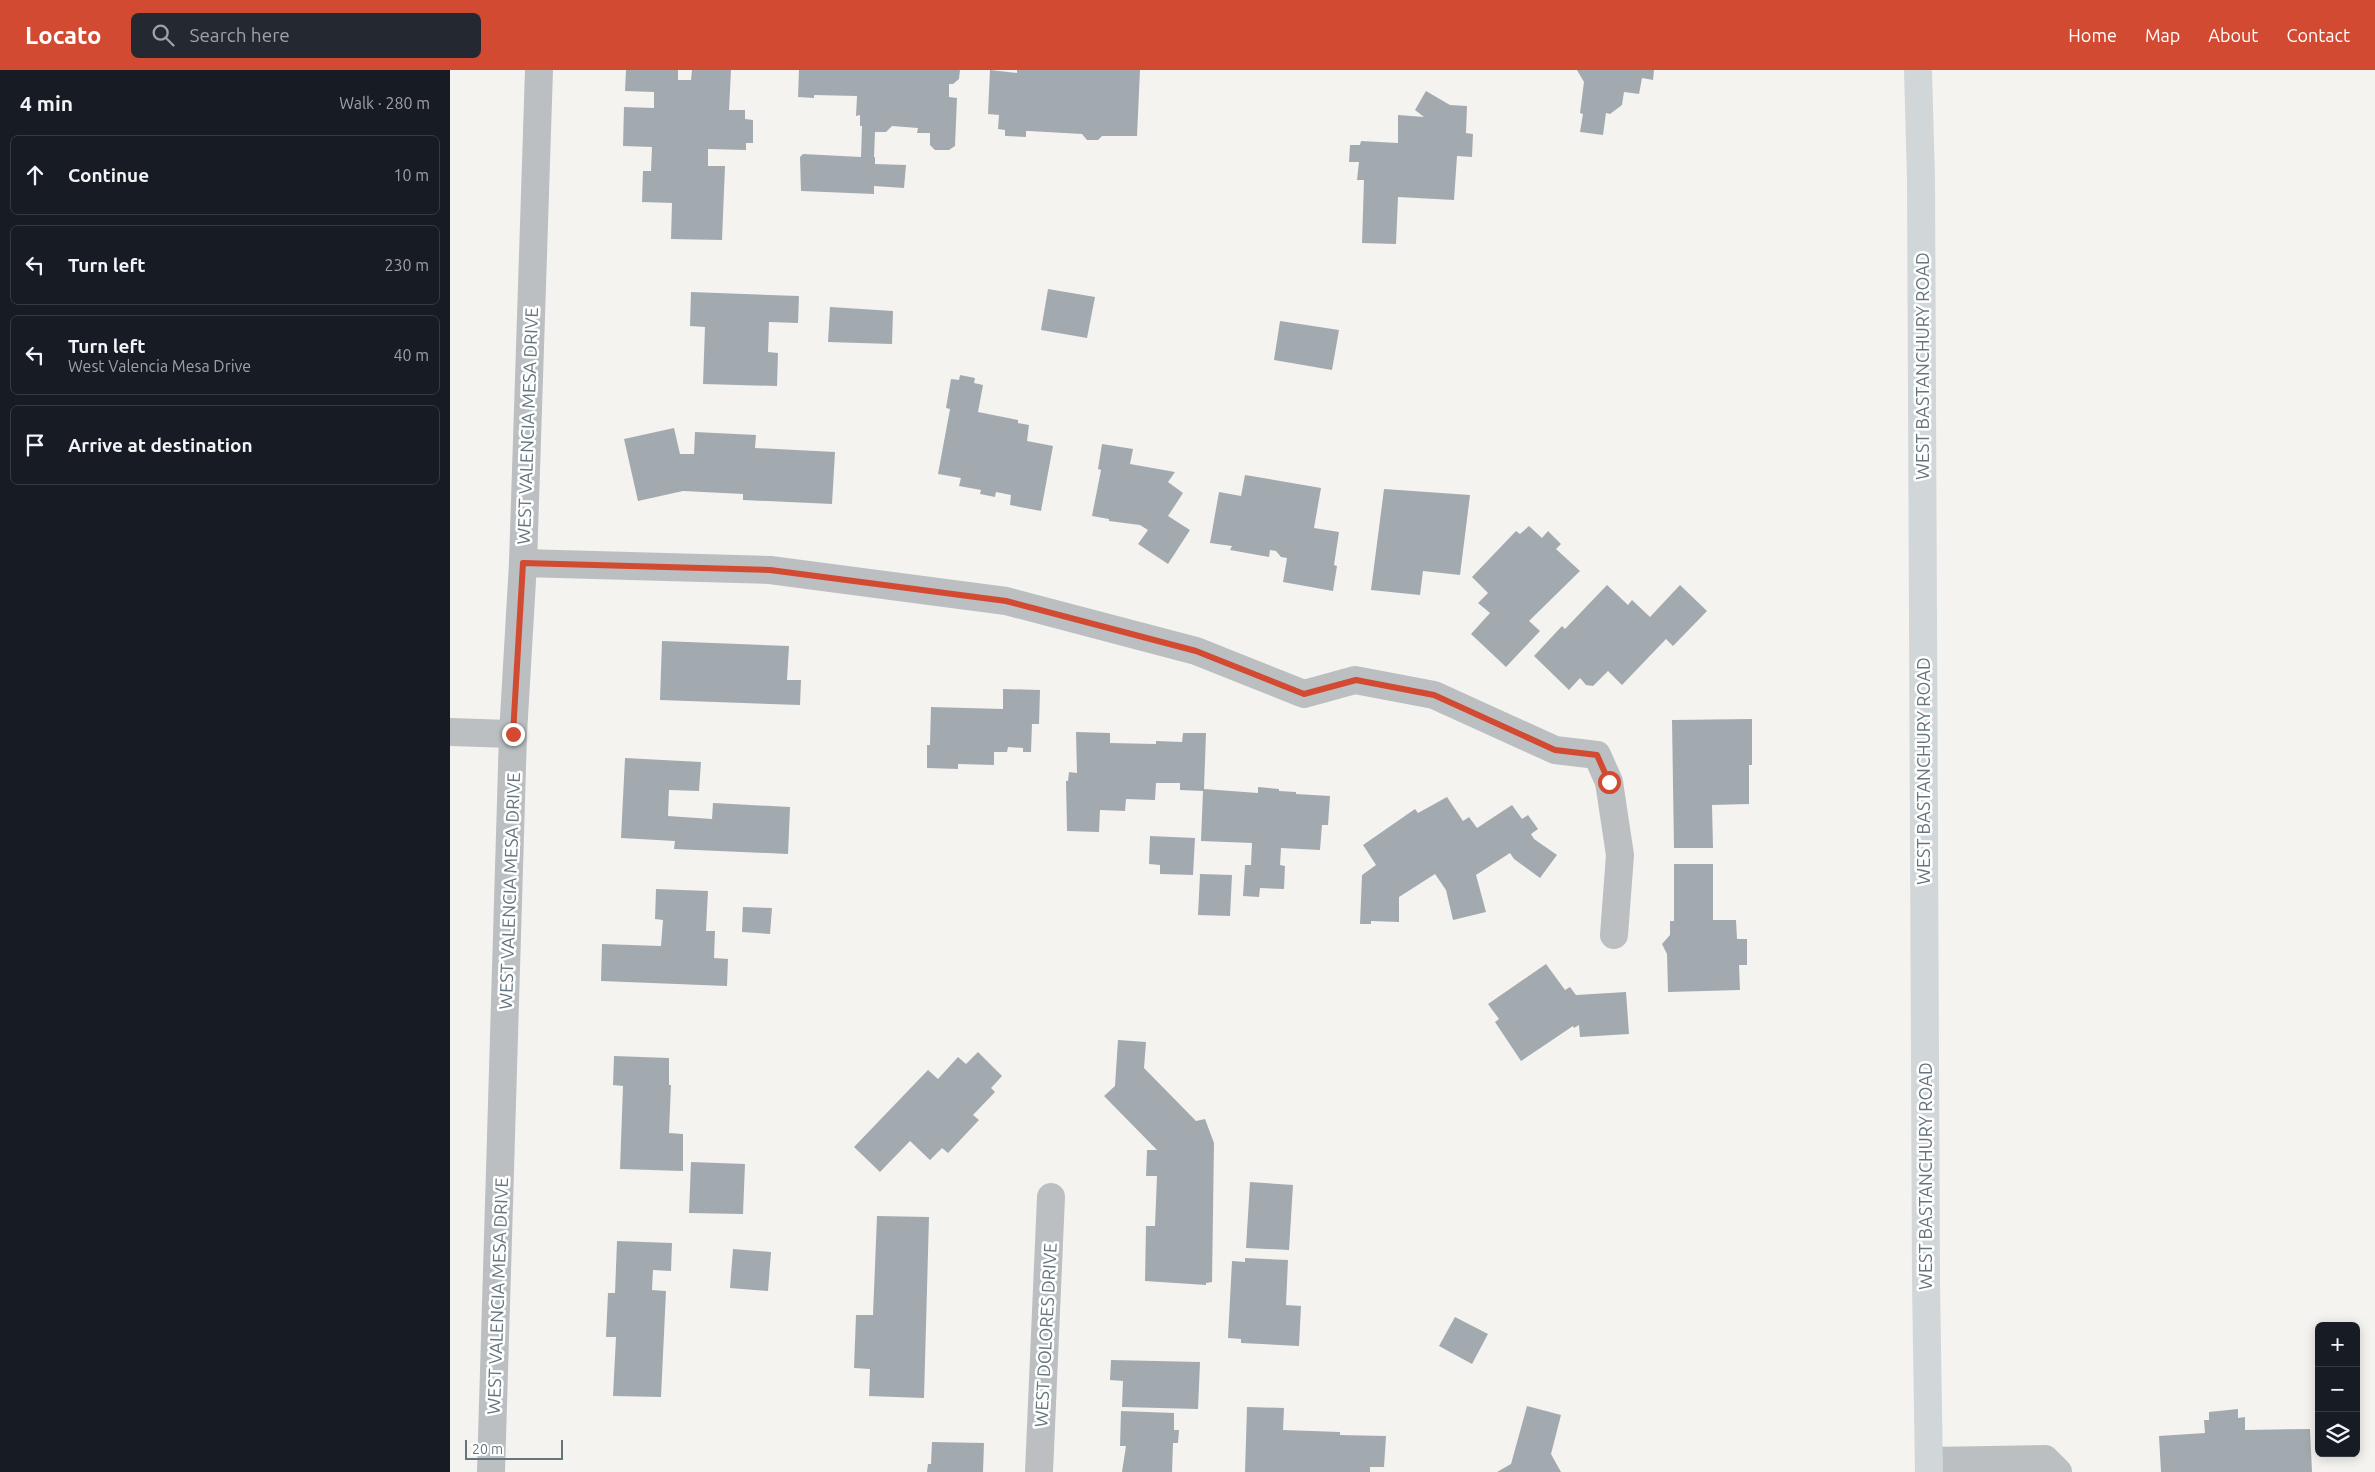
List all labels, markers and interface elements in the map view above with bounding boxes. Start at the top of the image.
search box [131,13,481,58]
icon: search [149,21,177,49]
text: Locato [25,22,101,49]
text: Search here [189,24,290,46]
text: Home [2068,25,2117,45]
text: Map [2145,25,2180,45]
text: About [2208,25,2258,45]
text: Contact [2286,25,2350,45]
text: 4 min [20,91,73,115]
text: Walk · 280 m [339,94,430,112]
icon: ahead [21,161,49,189]
text: Continue [68,164,149,186]
text: 10 m [393,166,429,184]
icon: left [21,251,49,279]
street label: WEST BASTANCHURY ROAD [1912,252,1932,480]
text: Turn left [68,254,146,276]
text: 230 m [384,256,429,274]
street label: WEST VALENCIA MESA DRIVE [513,307,541,545]
text: Turn left [68,335,146,357]
icon: left [21,341,49,369]
text: 40 m [393,346,429,364]
text: West Valencia Mesa Drive [68,357,251,375]
icon: arrive [21,431,49,459]
text: Arrive at destination [68,434,253,456]
street label: WEST BASTANCHURY ROAD [1913,657,1933,885]
route end [502,723,525,746]
route start [1598,771,1621,794]
street label: WEST VALENCIA MESA DRIVE [495,772,523,1010]
street label: WEST BASTANCHURY ROAD [1915,1062,1935,1290]
street label: WEST VALENCIA MESA DRIVE [483,1177,511,1415]
street label: WEST DOLORES DRIVE [1030,1242,1060,1428]
map controls [2315,1322,2360,1457]
button: + [2315,1322,2360,1367]
button: − [2315,1367,2360,1412]
button: layers [2315,1412,2360,1457]
scale bar [465,1437,562,1460]
text: 20 m [472,1441,503,1457]

